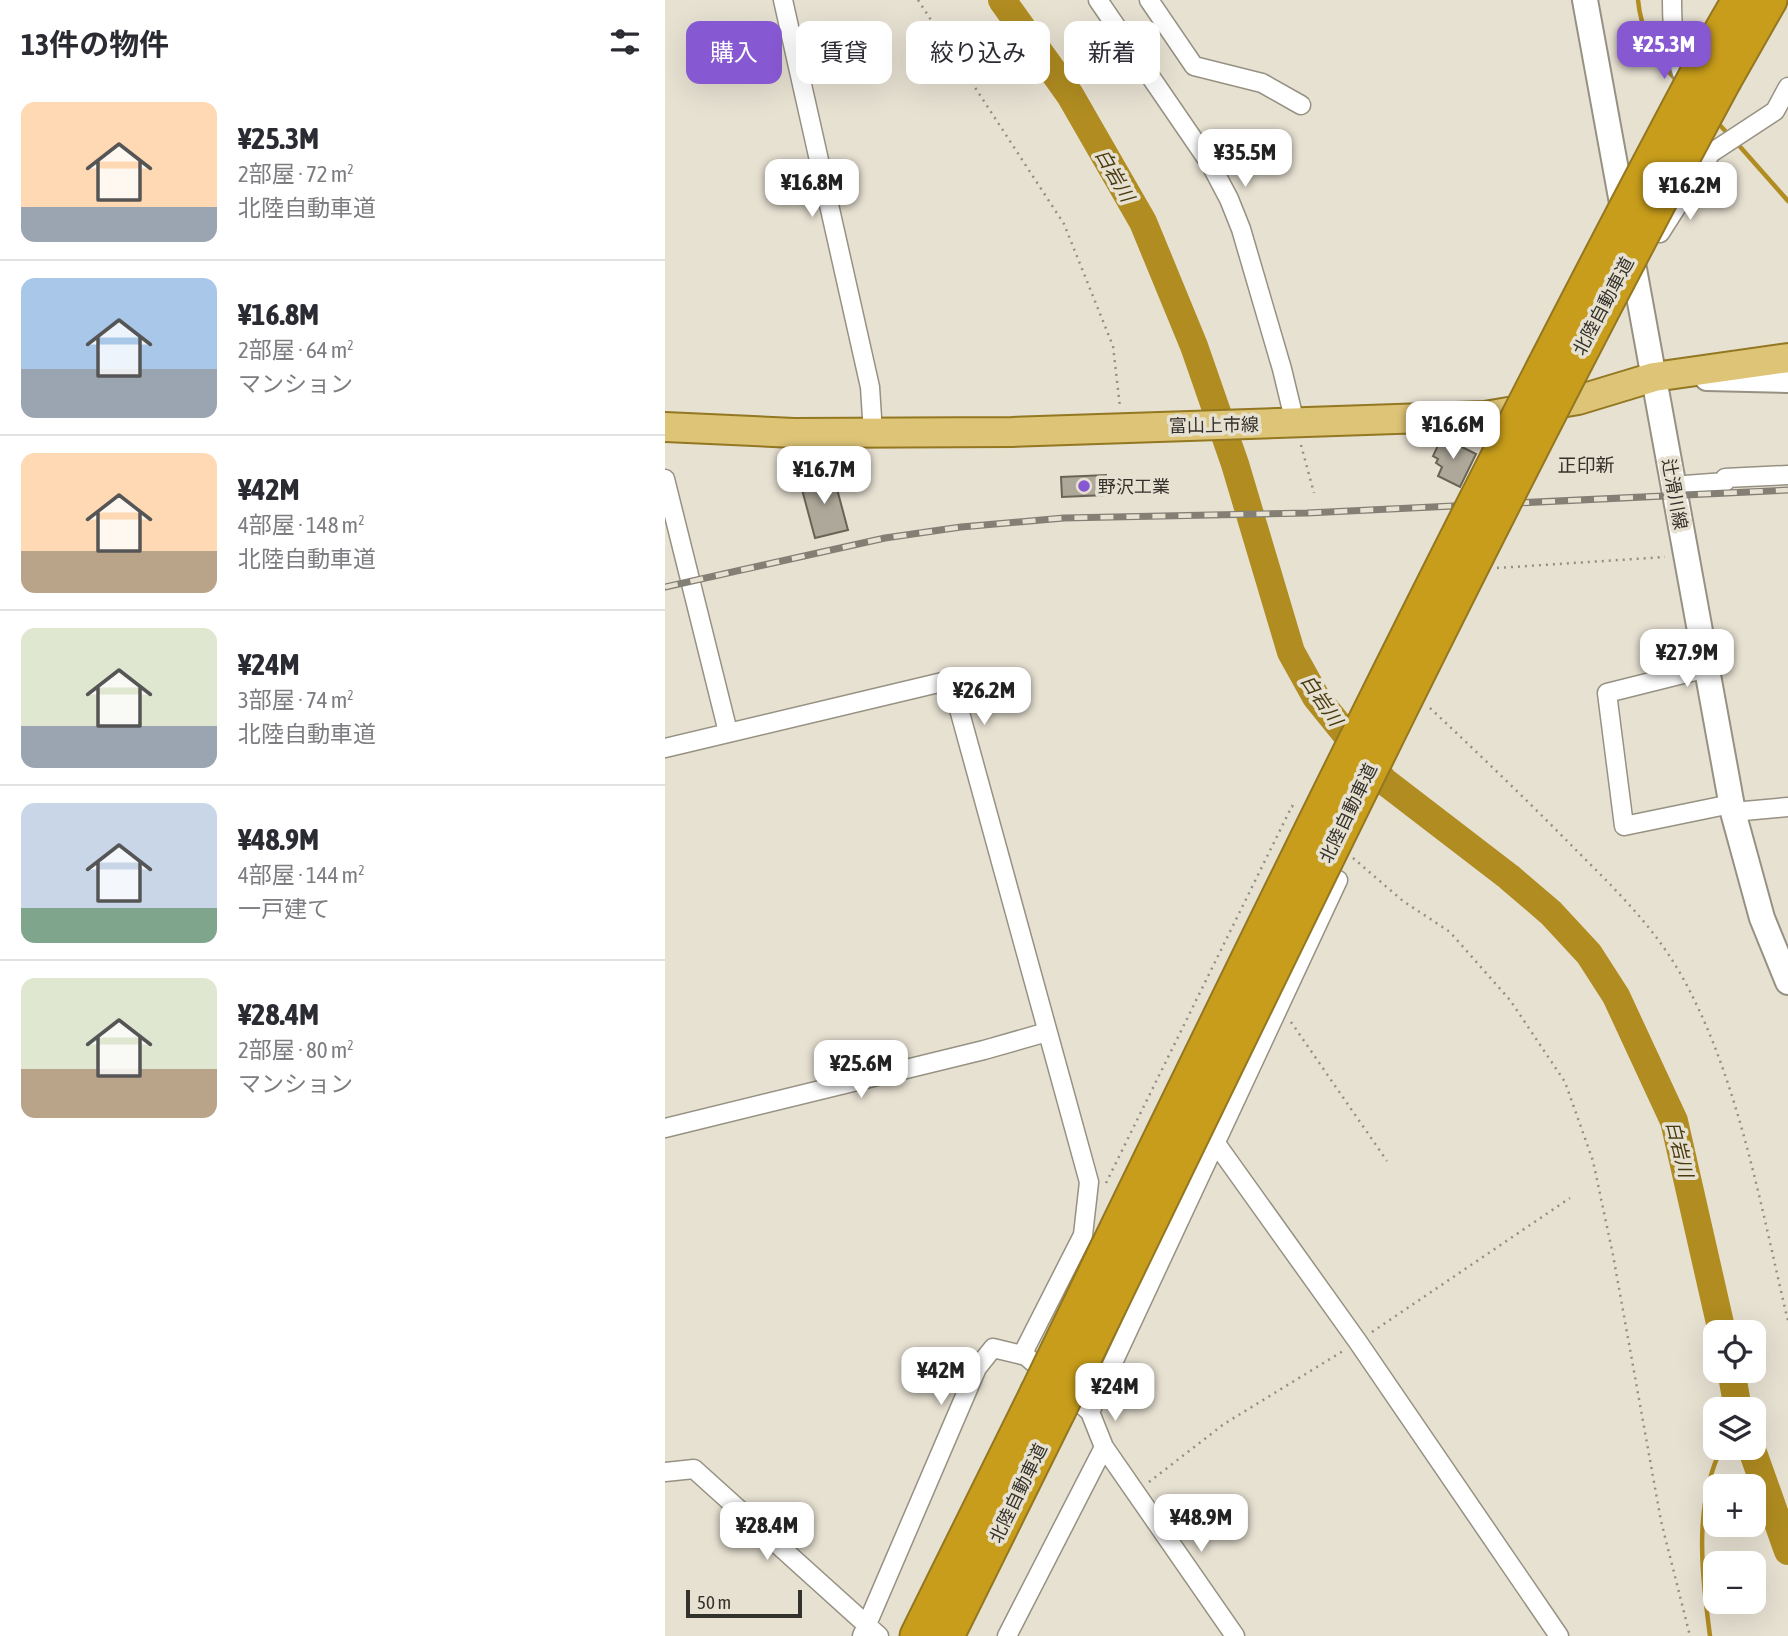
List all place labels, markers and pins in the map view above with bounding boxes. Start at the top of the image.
pin: ¥25.3M [1607,22,1721,81]
pin: ¥35.5M [1188,130,1302,189]
pin: ¥16.8M [755,160,869,219]
pin: ¥16.2M [1633,162,1747,222]
pin: ¥16.6M [1396,402,1510,461]
pin: ¥16.7M [767,447,881,506]
place label: 野沢工業 [1098,476,1170,497]
marker: 野沢工業 [1076,478,1092,494]
pin: ¥27.9M [1630,630,1744,689]
pin: ¥26.2M [927,668,1041,727]
pin: ¥25.6M [804,1040,918,1100]
pin: ¥42M [900,1348,982,1407]
pin: ¥24M [1074,1364,1156,1423]
pin: ¥48.9M [1144,1494,1258,1554]
pin: ¥28.4M [710,1502,824,1562]

